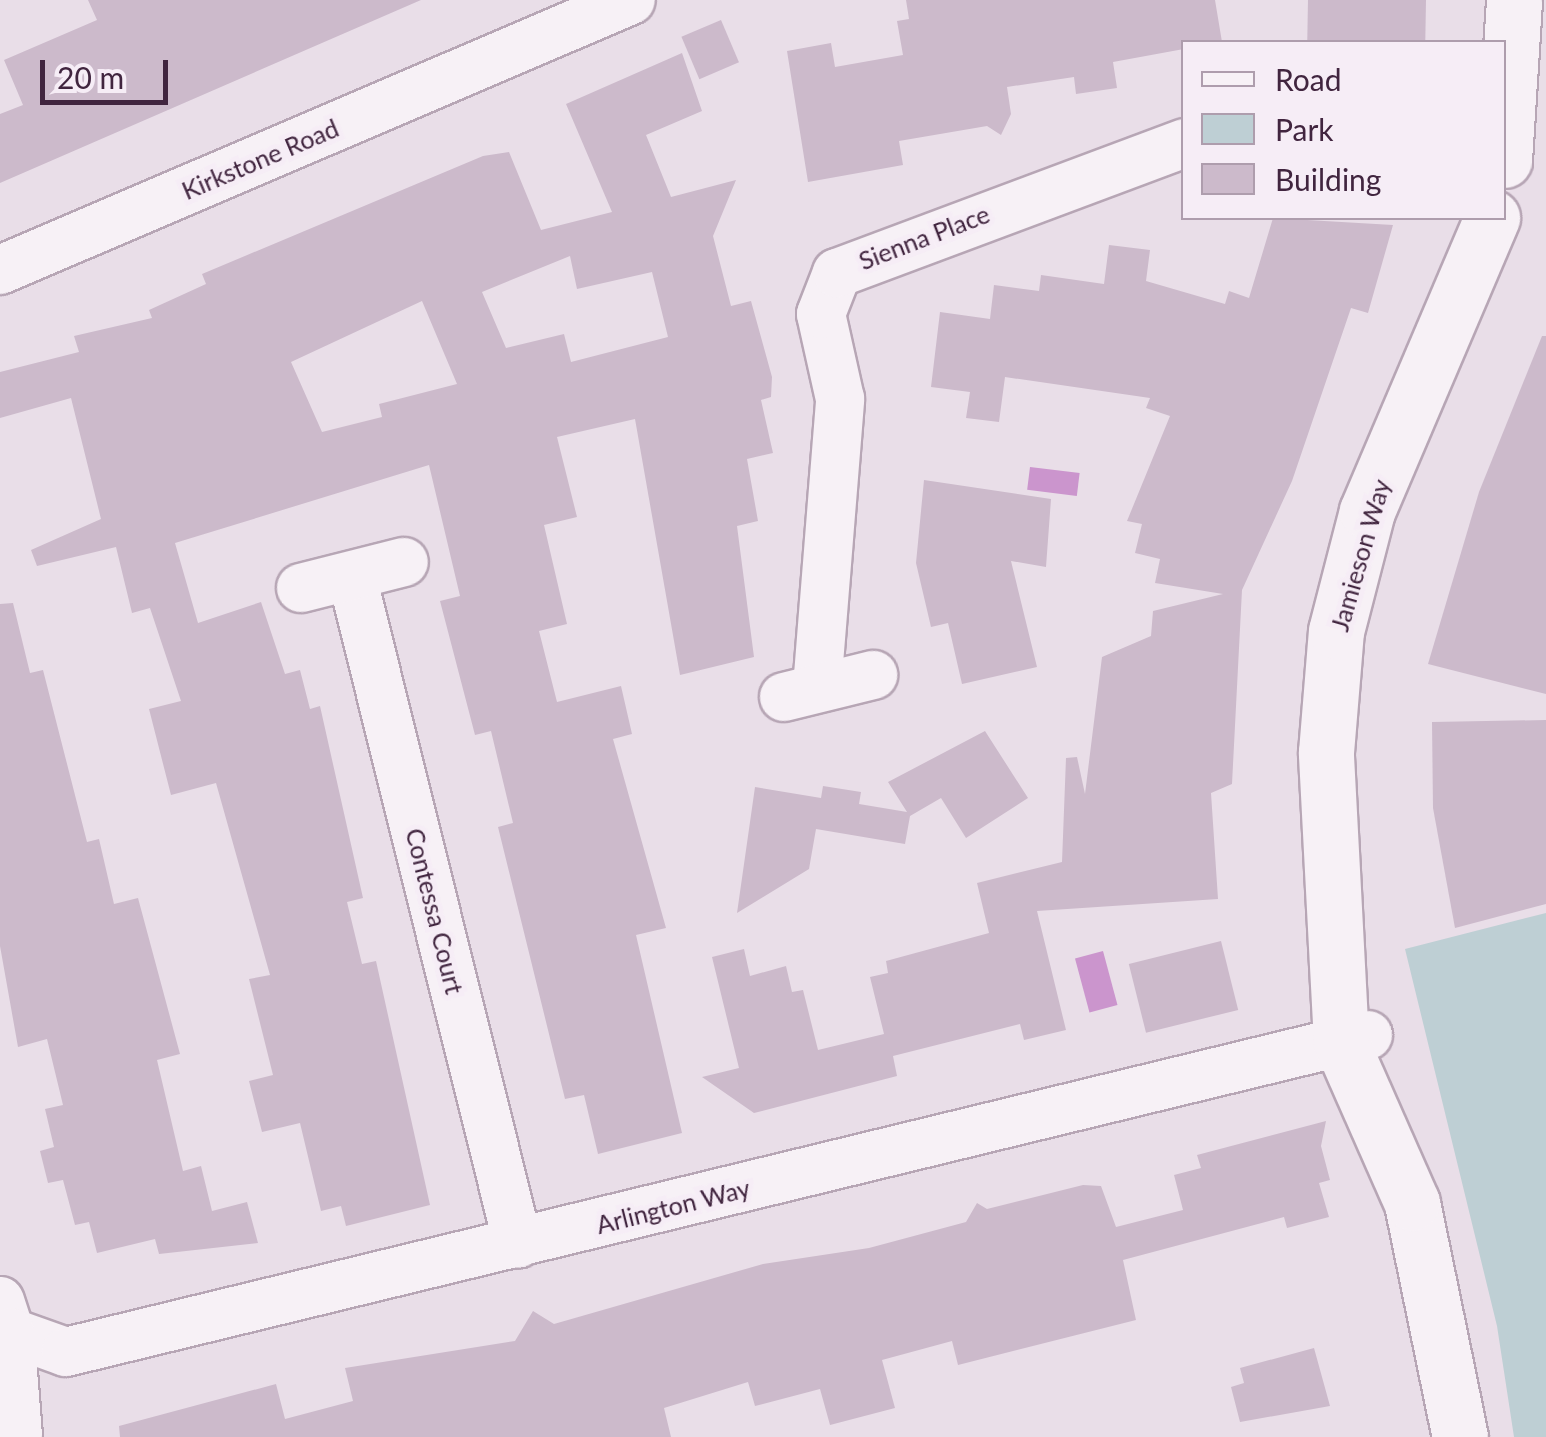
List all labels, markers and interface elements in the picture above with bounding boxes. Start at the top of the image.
scale bar [45,40,172,102]
legend [1181,40,1506,220]
text: 20 m [57,59,124,95]
text: Road [1275,61,1342,97]
text: Park [1275,111,1334,147]
street label: Kirkstone Road [177,113,343,205]
text: Building [1275,161,1381,197]
street label: Sienna Place [854,198,994,276]
street label: Jamieson Way [1324,475,1396,635]
street label: Contessa Court [400,825,470,997]
street label: Arlington Way [593,1172,753,1240]

